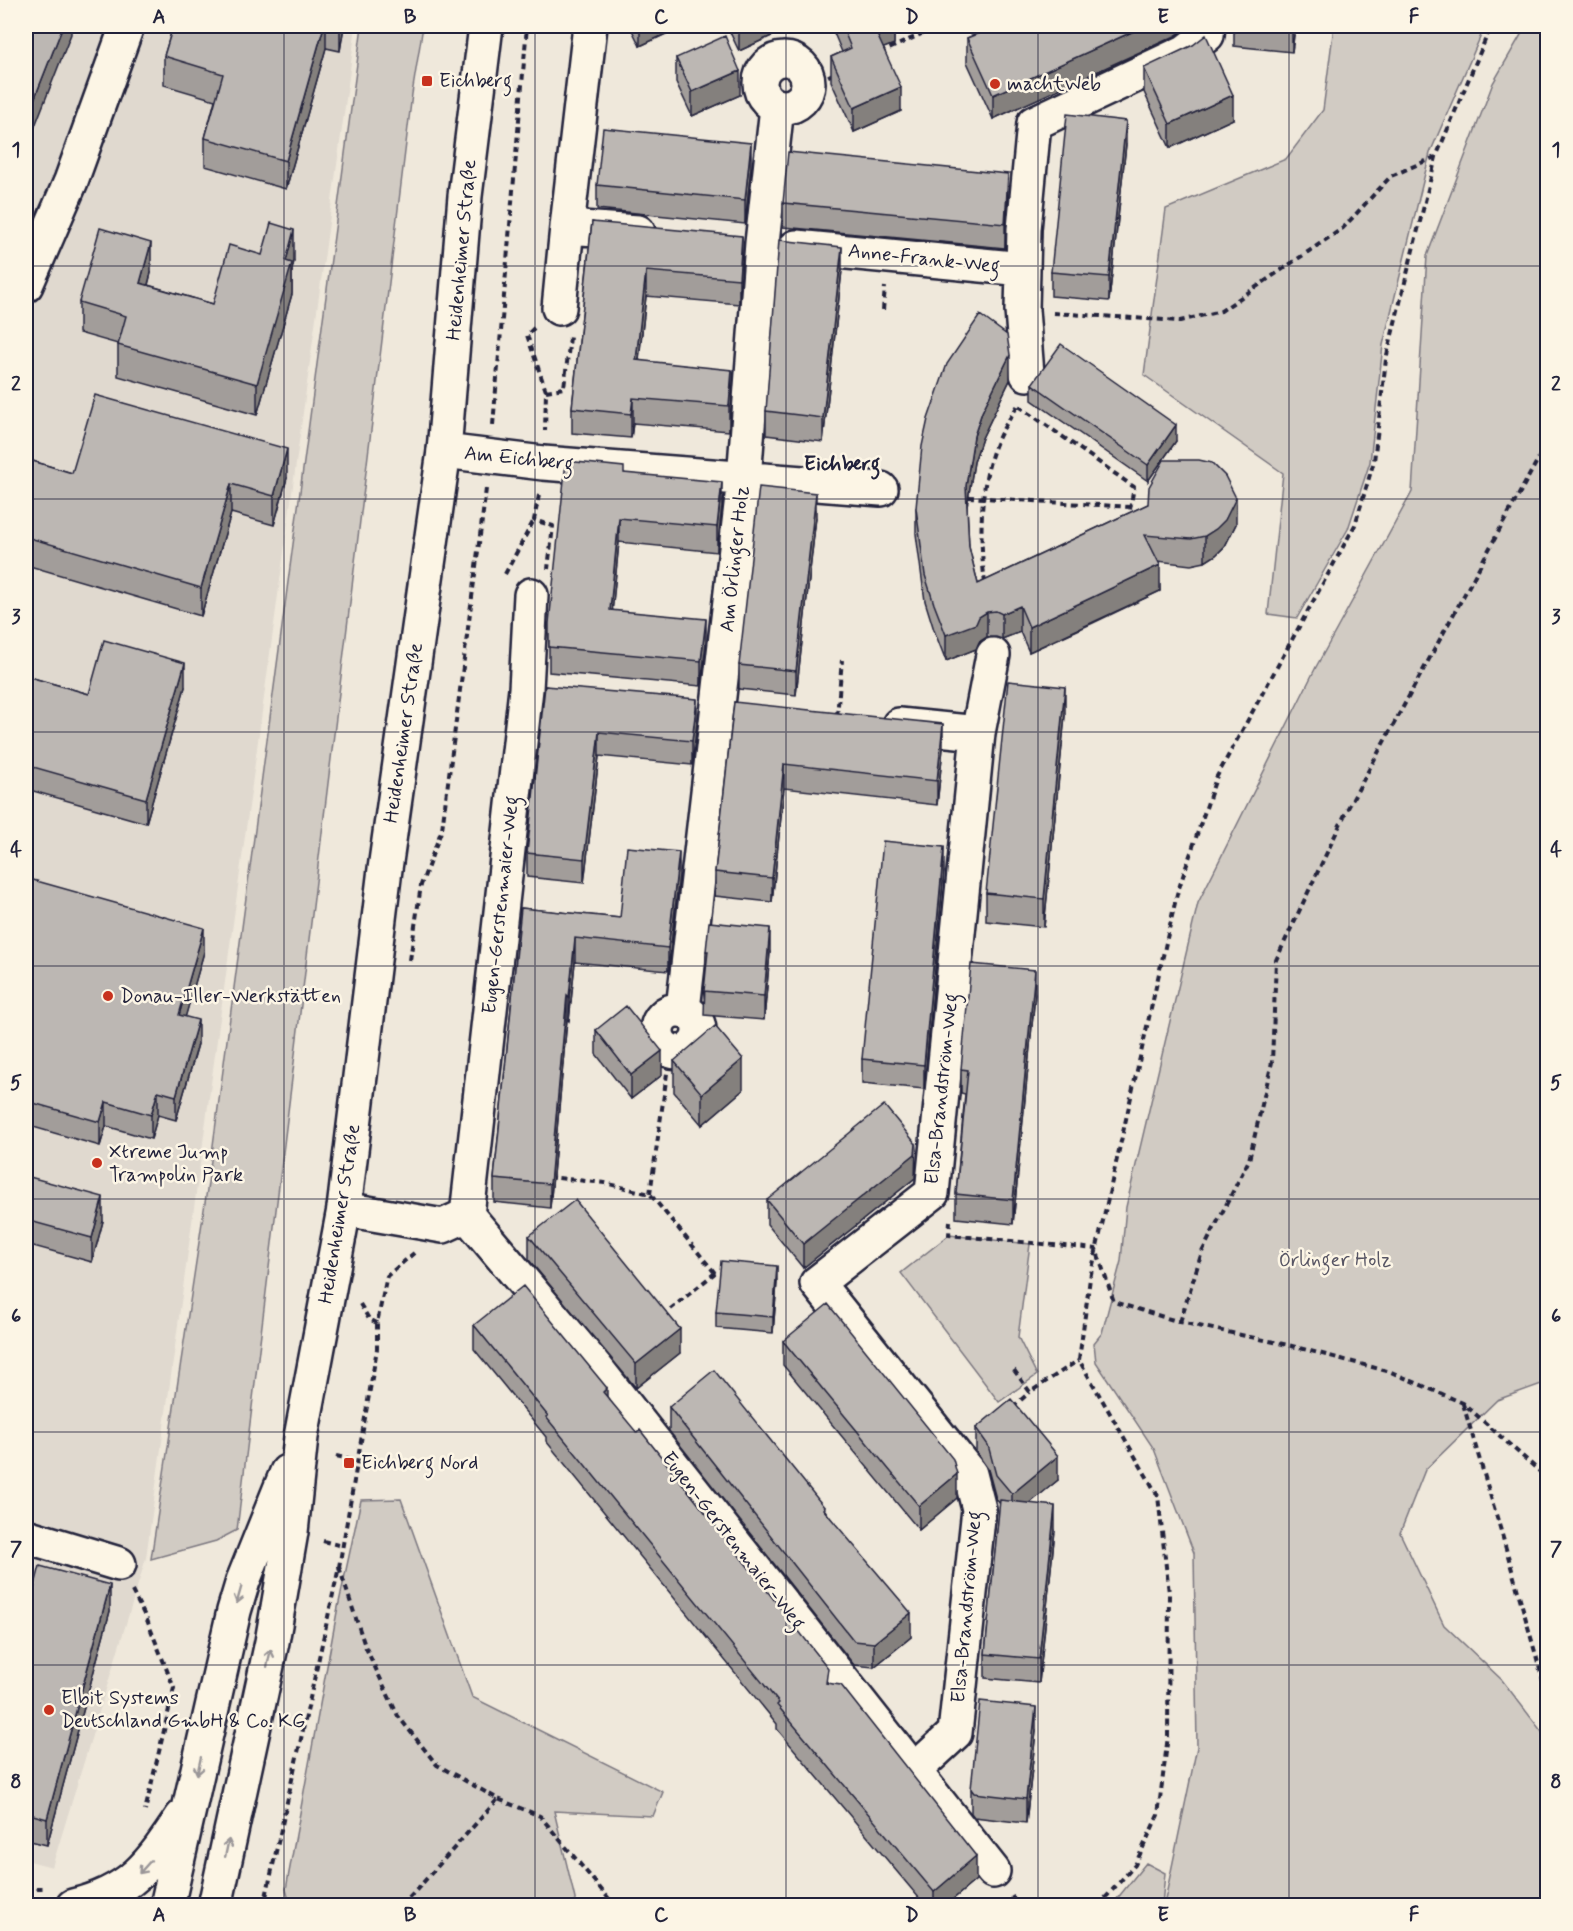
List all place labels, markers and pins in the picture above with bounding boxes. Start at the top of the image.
place label: Eichberg [439,68,512,97]
place label: machtWeb [1007,71,1101,98]
marker: Eichberg [420,74,434,88]
marker: machtWeb [988,77,1002,91]
place label: Donau-Iller-Werkstätten [120,983,341,1010]
marker: Donau-Iller-Werkstätten [101,989,115,1003]
place label: Xtreme Jump Trampolin Park [109,1139,243,1189]
marker: Xtreme Jump Trampolin Park [90,1156,104,1170]
place label: Eichberg Nord [361,1450,478,1479]
marker: Eichberg Nord [342,1456,356,1470]
place label: Elbit Systems Deutschland GmbH & Co. KG [61,1685,305,1735]
marker: Elbit Systems Deutschland GmbH & Co. KG [42,1703,56,1717]

